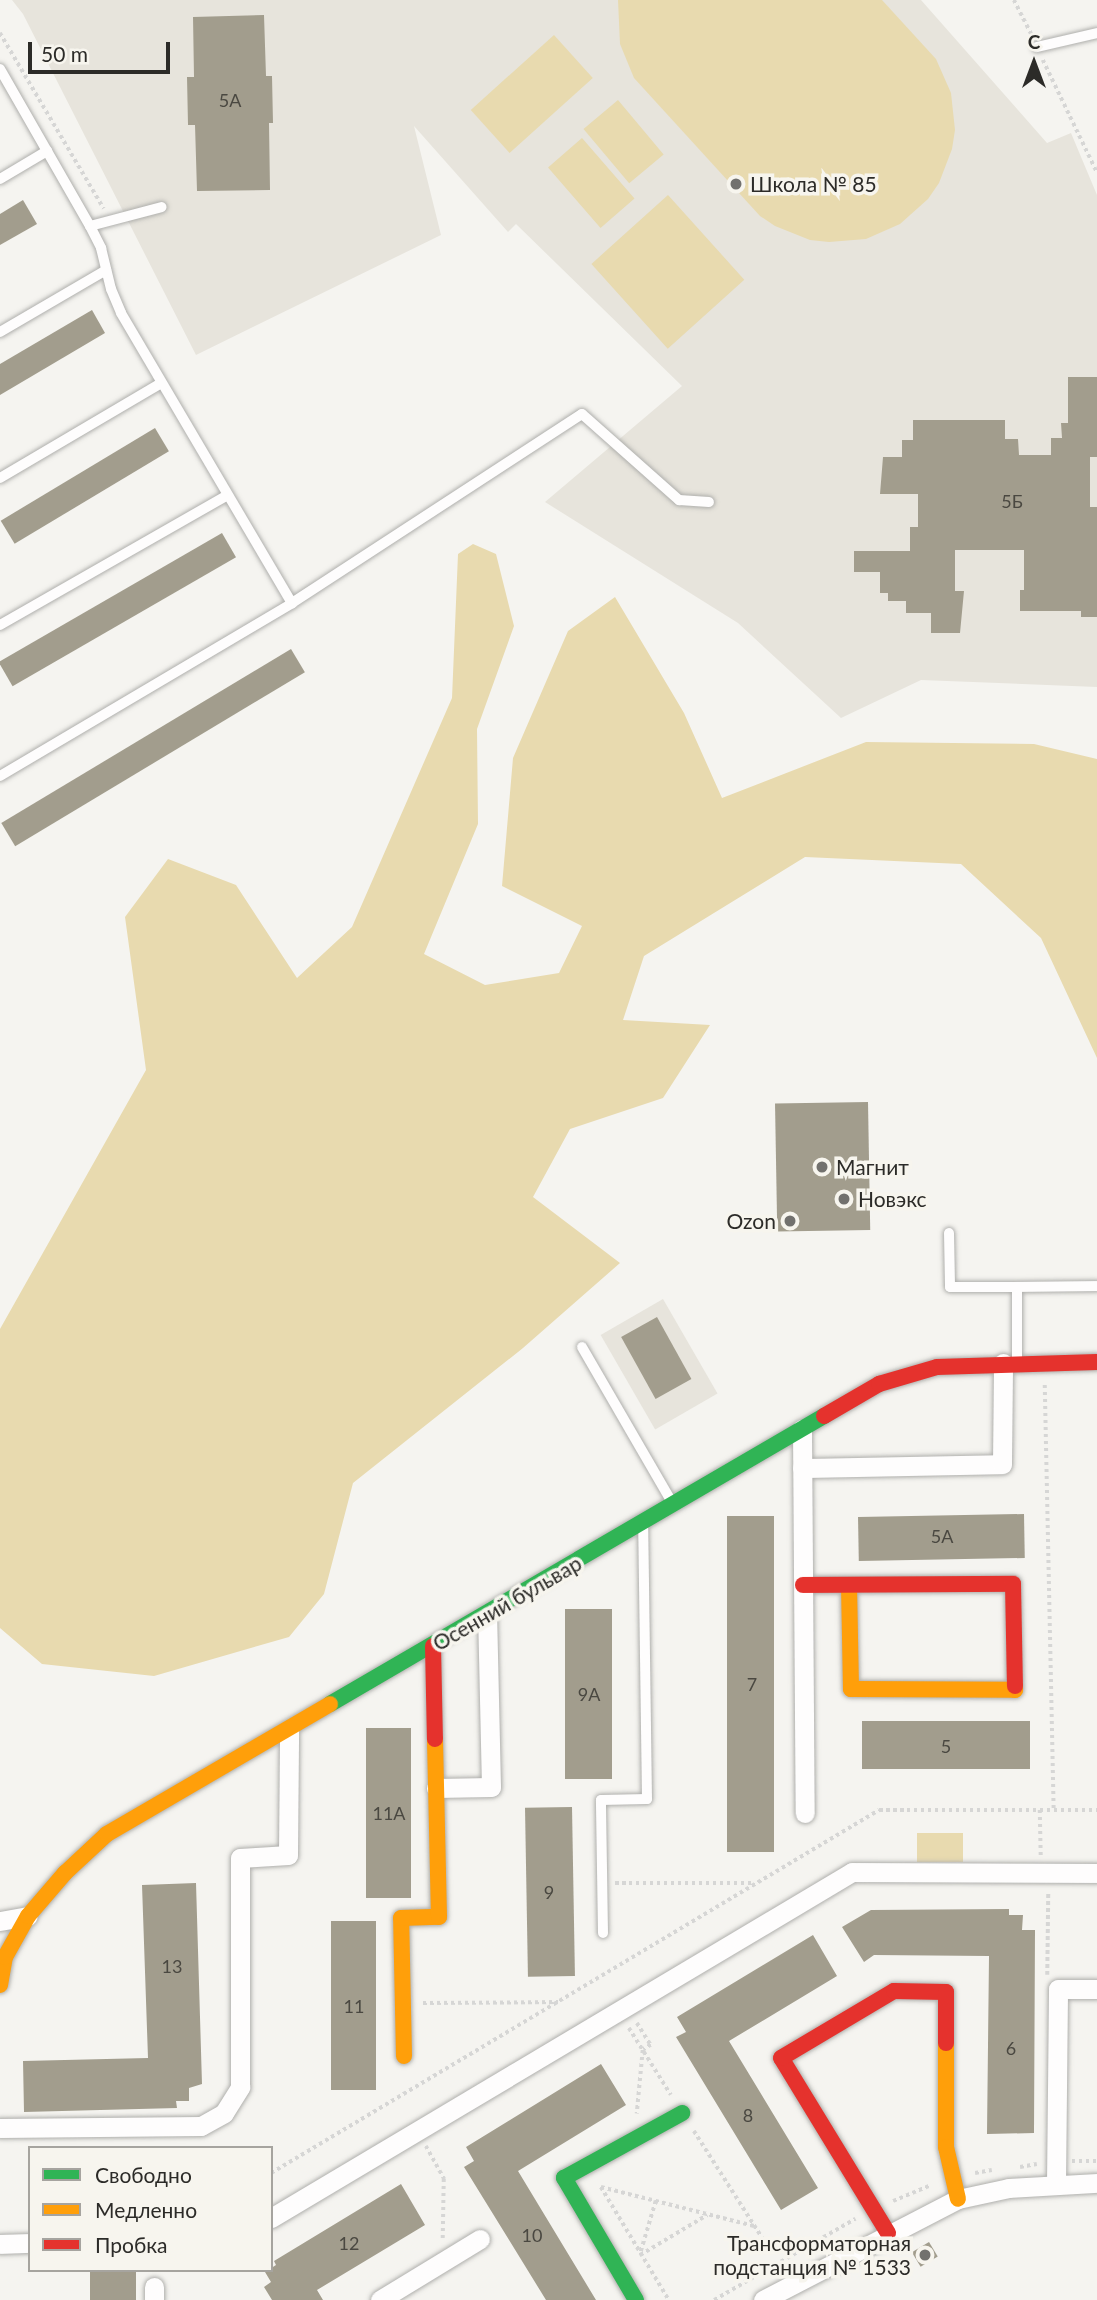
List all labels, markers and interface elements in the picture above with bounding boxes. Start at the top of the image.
scale bar [32,28,173,72]
north arrow [999,28,1069,98]
text: С [1028,30,1040,53]
text: 50 m [41,41,88,66]
house number: 5А [219,89,241,111]
place label: Школа № 85 [750,171,877,197]
marker: Школа № 85 [728,176,744,192]
house number: 5Б [1001,490,1023,512]
place label: Магнит [836,1154,909,1180]
marker: Магнит [814,1159,830,1175]
place label: Новэкс [858,1186,927,1212]
marker: Новэкс [836,1191,852,1207]
place label: Ozon [727,1208,776,1234]
marker: Ozon [782,1213,798,1229]
house number: 5А [931,1525,953,1547]
street label: Осенний бульвар [428,1550,586,1656]
house number: 7 [747,1673,757,1695]
house number: 9А [578,1683,600,1705]
house number: 5 [941,1735,951,1757]
house number: 11А [372,1802,406,1824]
house number: 9 [544,1881,554,1903]
house number: 13 [162,1955,182,1977]
house number: 11 [344,1995,364,2017]
house number: 6 [1006,2037,1016,2059]
house number: 8 [743,2104,753,2126]
legend [28,2146,273,2272]
text: Свободно [95,2162,192,2187]
text: Медленно [95,2197,197,2222]
house number: 10 [522,2224,542,2246]
place label: Трансформаторная подстанция № 1533 [713,2230,911,2280]
text: Пробка [95,2232,168,2257]
house number: 12 [339,2232,359,2254]
marker: Трансформаторная подстанция № 1533 [917,2247,933,2263]

